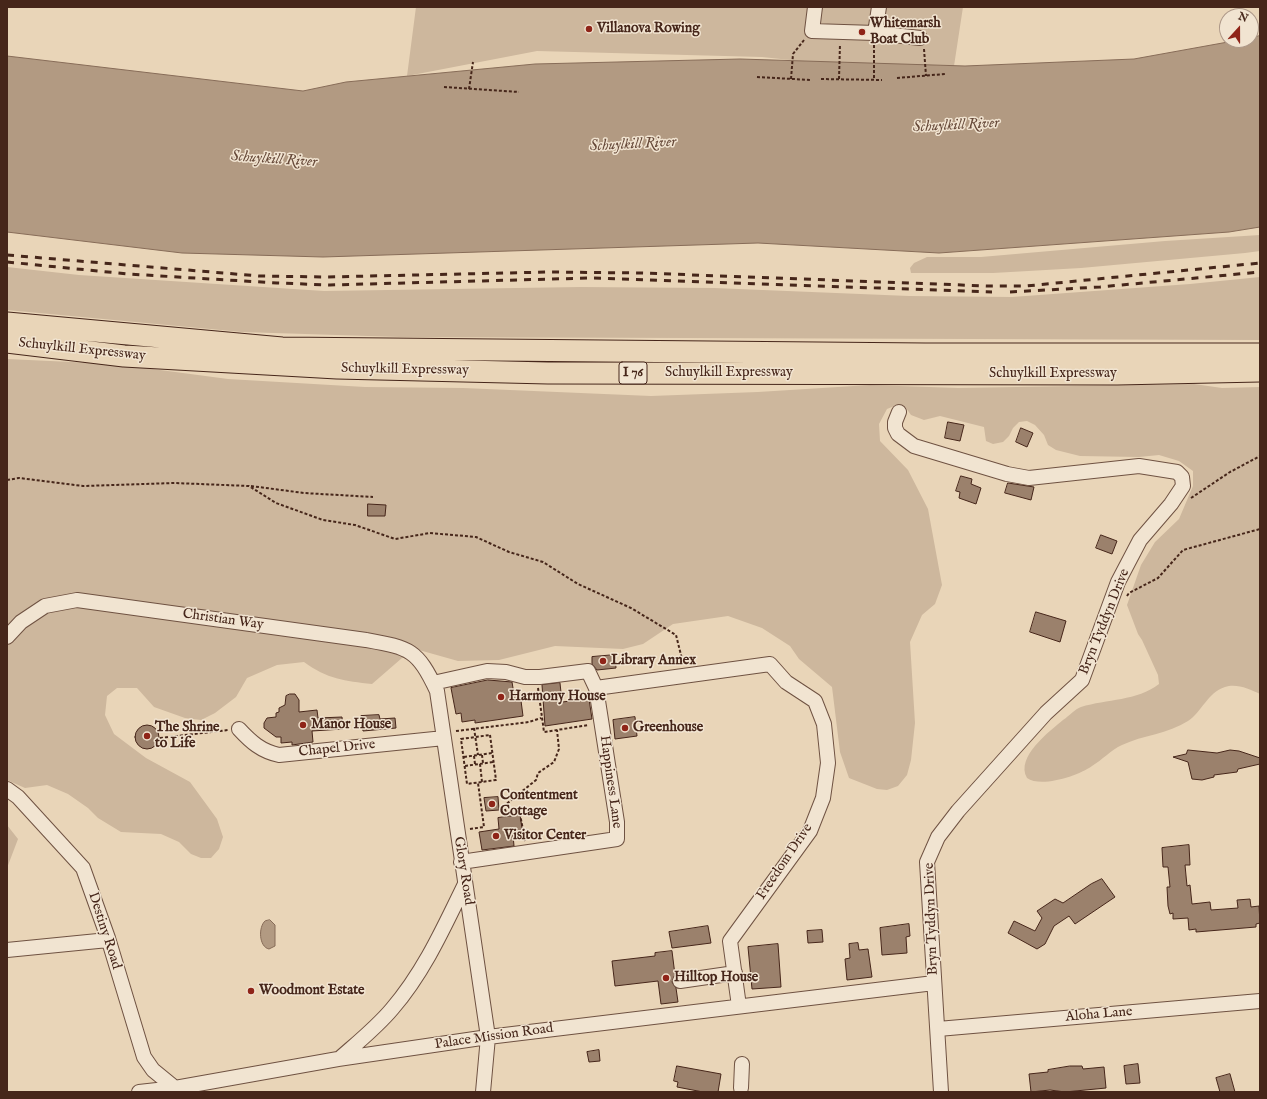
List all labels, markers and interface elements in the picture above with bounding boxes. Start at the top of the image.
north arrow [1219,8,1259,48]
text: N [1236,9,1250,26]
place label: Whitemarsh Boat Club [870,16,941,48]
place label: Villanova Rowing [597,21,700,37]
marker: Villanova Rowing [584,24,594,34]
marker: Whitemarsh Boat Club [857,27,867,37]
water label: Schuylkill River [912,115,1000,137]
water label: Schuylkill River [589,134,677,156]
water label: Schuylkill River [230,148,318,172]
street label: Schuylkill Expressway [18,335,146,365]
street label: Schuylkill Expressway [341,360,469,380]
road number: I 76 [619,362,647,384]
street label: Schuylkill Expressway [665,365,793,381]
street label: Schuylkill Expressway [989,366,1117,382]
street label: Bryn Tyddyn Drive [1076,567,1134,677]
street label: Christian Way [181,606,265,634]
place label: Library Annex [611,653,696,669]
marker: Library Annex [598,656,608,666]
place label: Harmony House [509,689,606,705]
marker: Harmony House [496,692,506,702]
place label: Manor House [311,717,391,733]
place label: The Shrine to Life [155,720,220,752]
marker: Manor House [298,720,308,730]
place label: Greenhouse [633,720,703,736]
marker: Greenhouse [620,723,630,733]
marker: The Shrine to Life [142,731,152,741]
street label: Happiness Lane [595,734,625,830]
street label: Chapel Drive [298,737,376,761]
place label: Contentment Cottage [500,788,578,820]
marker: Contentment Cottage [487,799,497,809]
street label: Freedom Drive [753,821,817,903]
place label: Visitor Center [504,828,586,844]
marker: Visitor Center [491,831,501,841]
street label: Glory Road [449,836,477,906]
street label: Bryn Tyddyn Drive [922,862,942,976]
street label: Destiny Road [84,890,124,972]
place label: Hilltop House [674,970,758,986]
marker: Hilltop House [661,973,671,983]
place label: Woodmont Estate [259,983,364,999]
marker: Woodmont Estate [246,986,256,996]
street label: Aloha Lane [1065,1004,1133,1026]
street label: Palace Mission Road [434,1020,554,1054]

